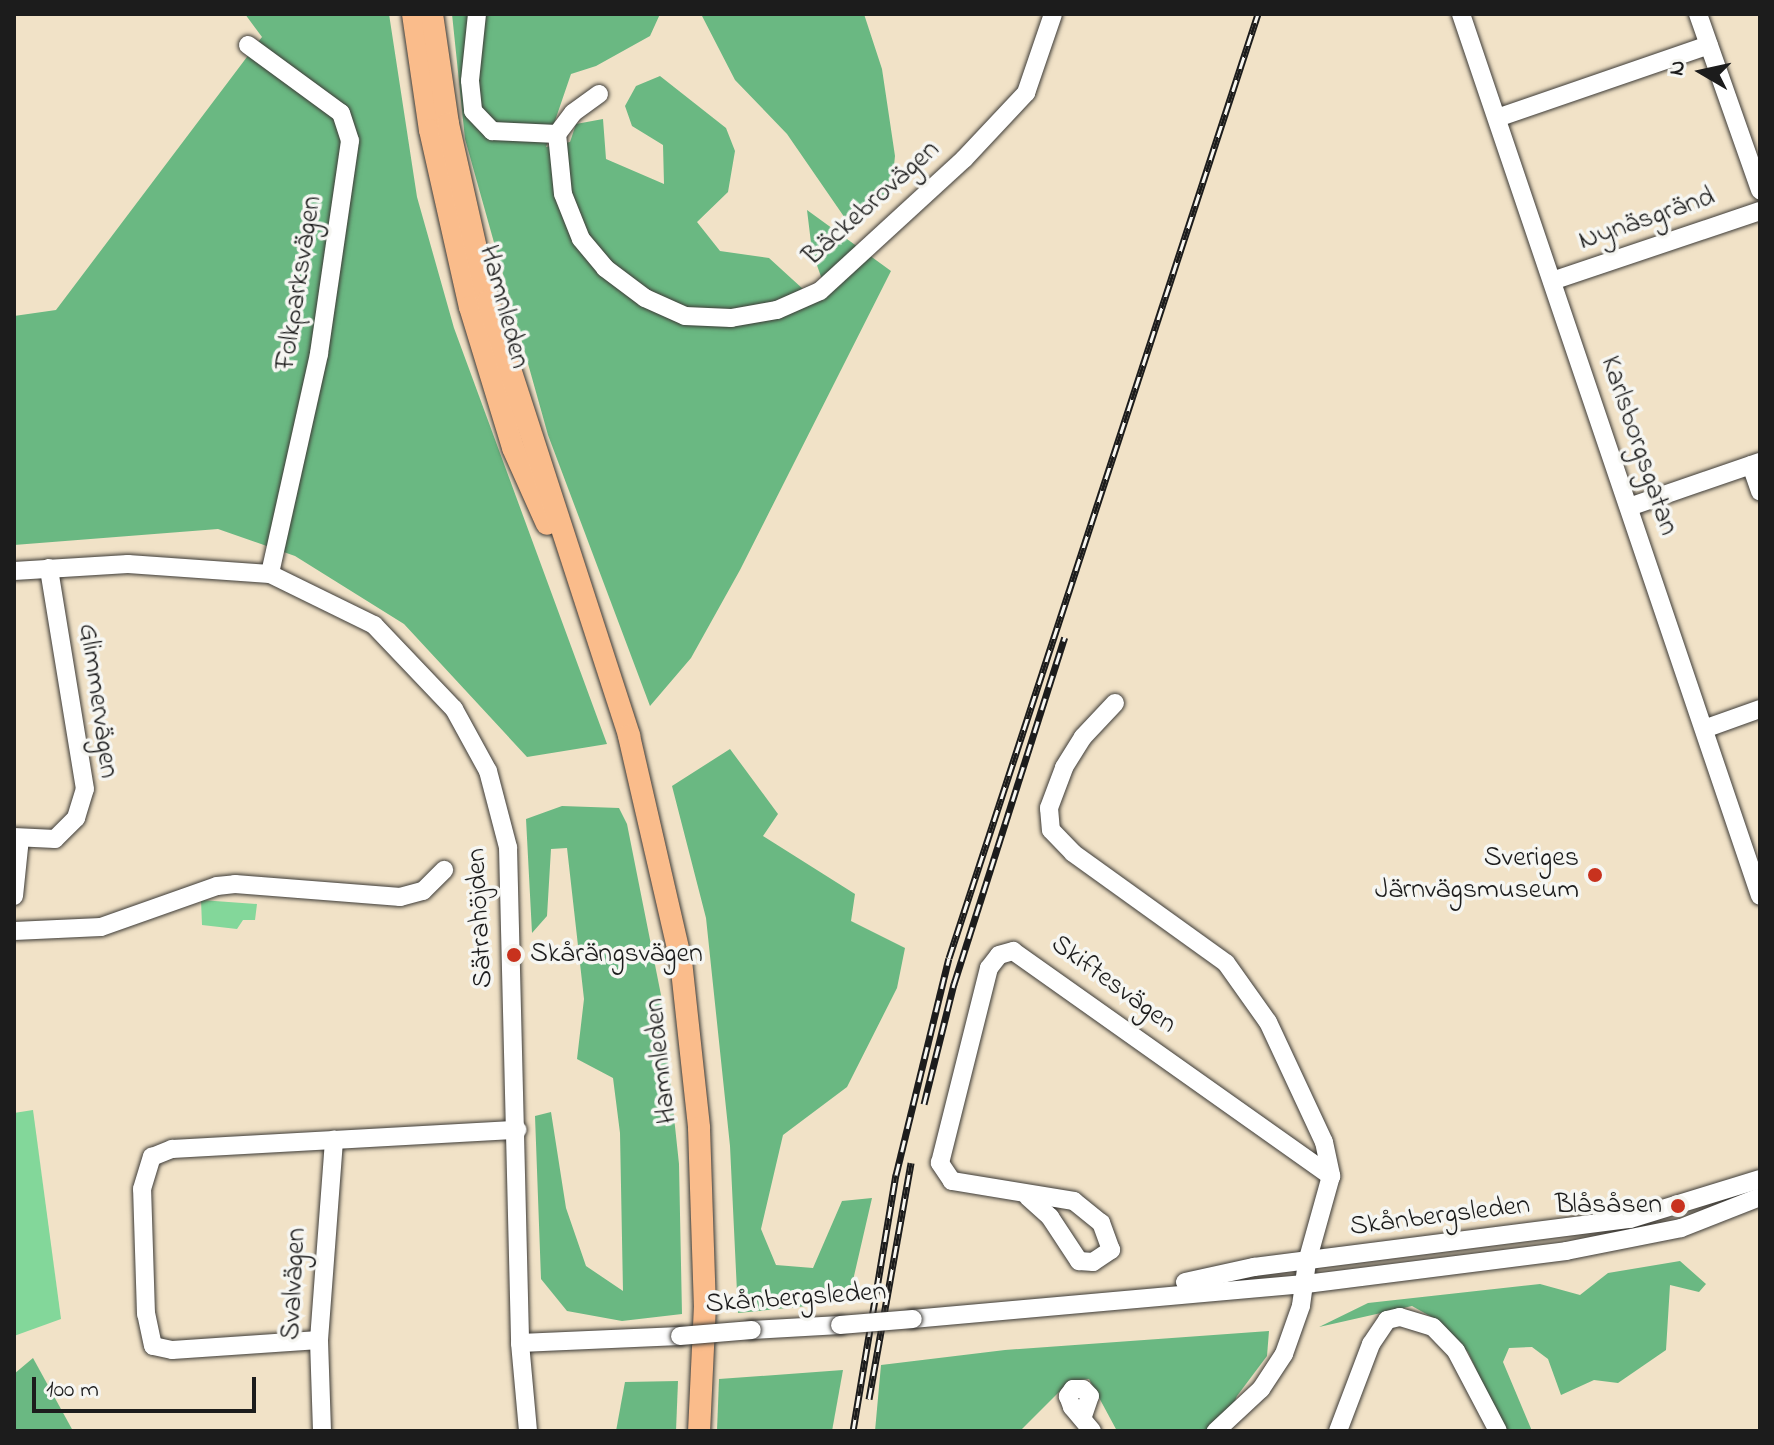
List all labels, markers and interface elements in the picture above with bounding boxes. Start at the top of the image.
north arrow [1662,32,1742,112]
text: N [1661,58,1695,78]
street label: Bäckebrovägen [797,134,947,274]
street label: Nynäsgränd [1575,181,1719,259]
street label: Folkparksvägen [270,194,330,372]
street label: Hamnleden [470,242,536,372]
street label: Karlsborgsgatan [1592,352,1684,540]
street label: Glimmervägen [70,621,124,781]
place label: Sveriges Järnvägsmuseum [1375,842,1579,908]
street label: Sätrahöjden [461,847,501,989]
marker: Sveriges Järnvägsmuseum [1586,866,1604,884]
street label: Skiftesvägen [1044,928,1182,1042]
place label: Skårängsvägen [530,938,703,972]
marker: Skårängsvägen [505,946,523,964]
street label: Hamnleden [639,996,685,1126]
street label: Skånbergsleden [1348,1189,1532,1245]
place label: Blåsåsen [1555,1189,1662,1223]
marker: Blåsåsen [1669,1197,1687,1215]
street label: Svalvägen [275,1227,315,1341]
street label: Skånbergsleden [704,1276,888,1322]
scale bar [36,1361,260,1411]
text: 100 m [46,1373,99,1408]

